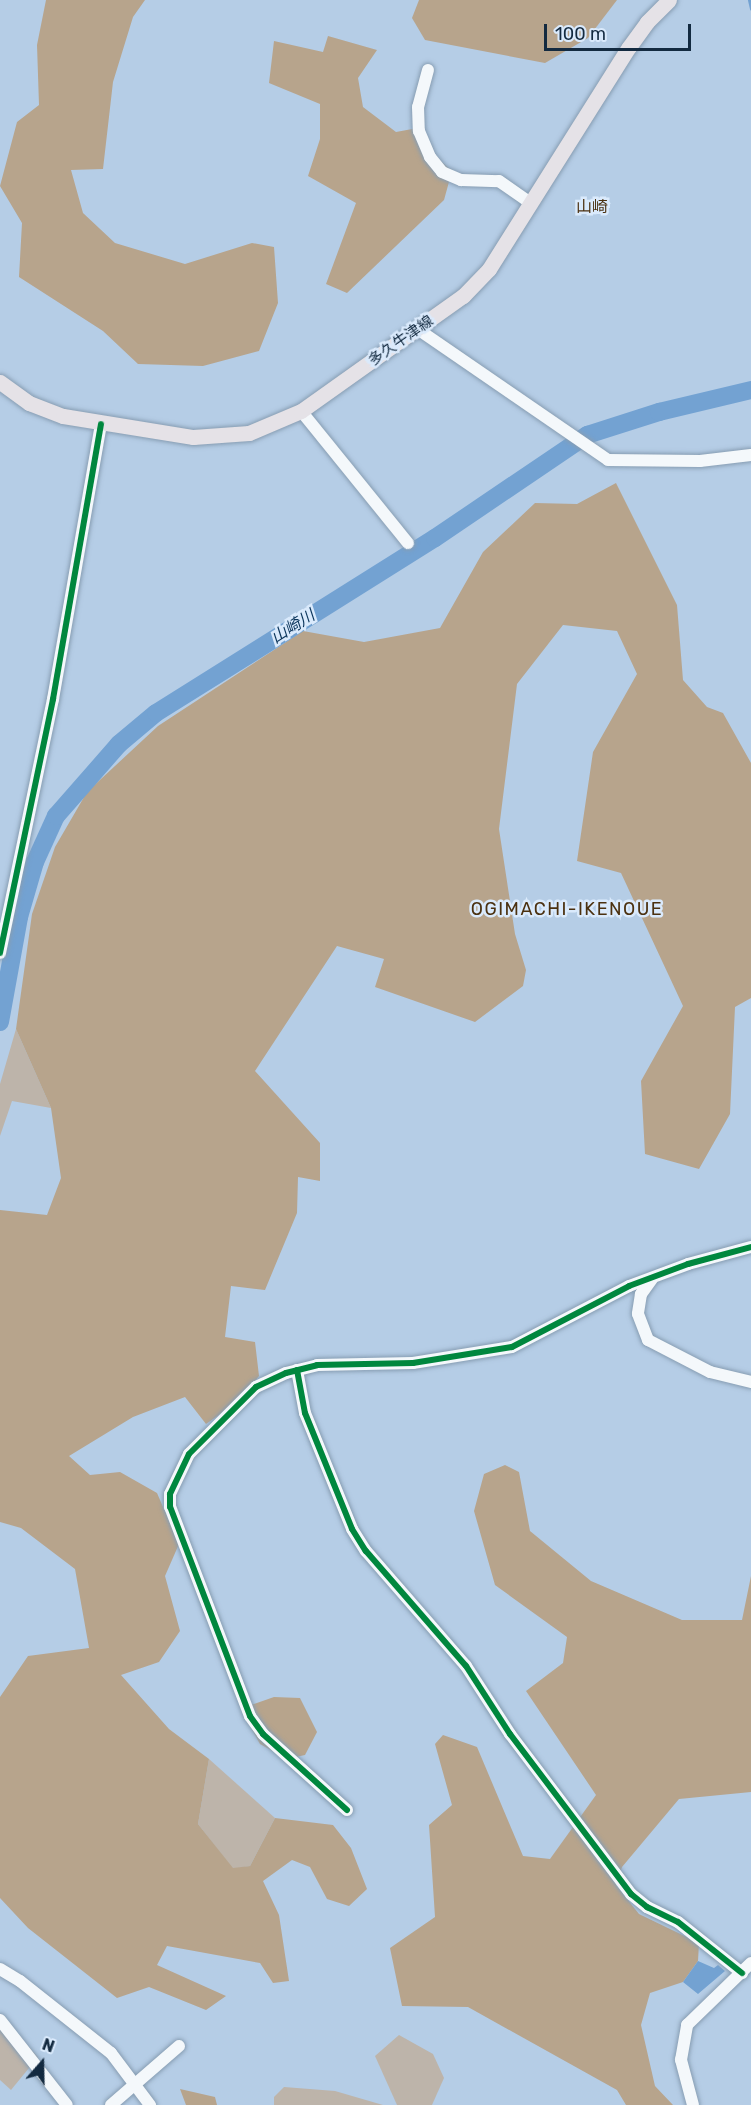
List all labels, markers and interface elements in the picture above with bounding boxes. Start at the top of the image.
scale bar [547,12,694,50]
text: 100 m [555,23,606,45]
district label: 山崎 [576,197,608,217]
street label: 多久牛津線 [365,312,437,370]
water label: 山崎川 [268,606,318,648]
district label: OGIMACHI-IKENOUE [471,898,663,920]
north arrow [12,2033,72,2093]
text: N [40,2035,57,2057]

